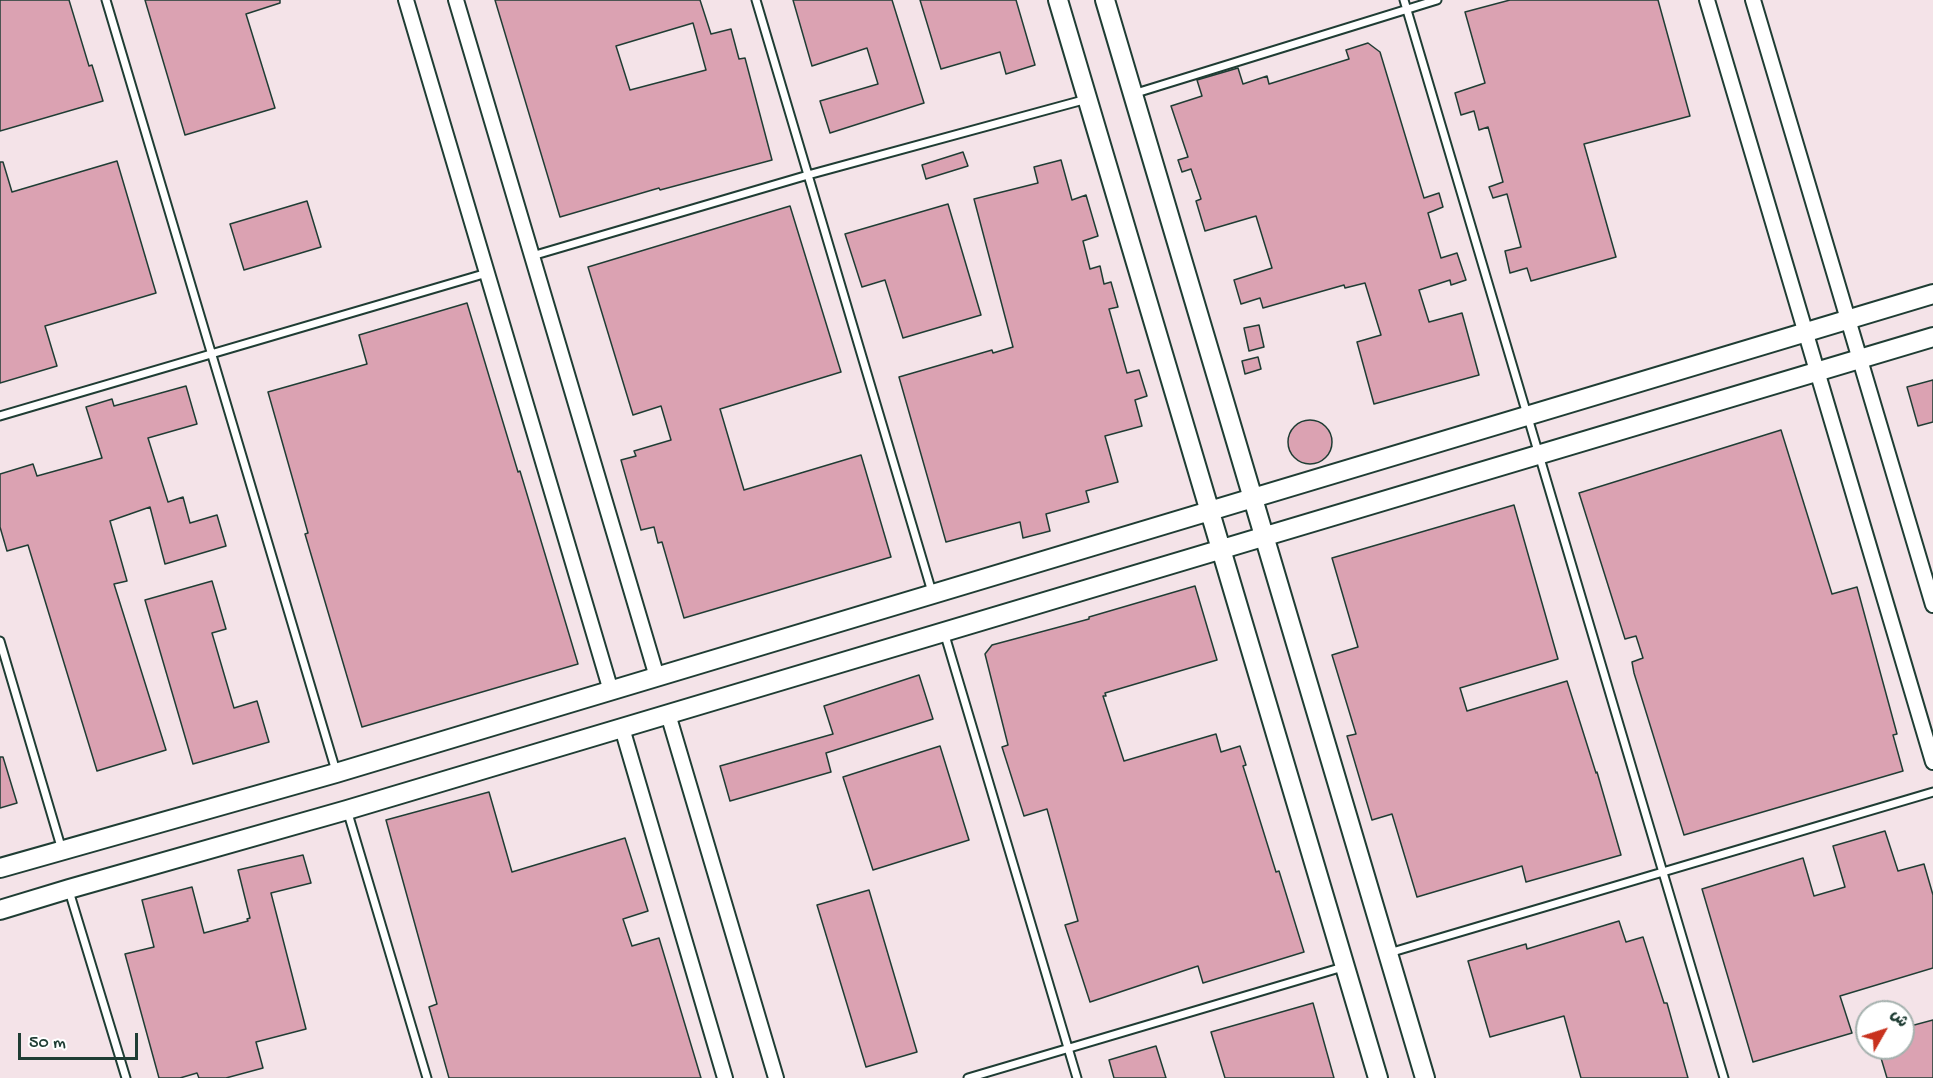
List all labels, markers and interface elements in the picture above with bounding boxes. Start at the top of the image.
north arrow [1855,1000,1915,1060]
text: ش [1885,1007,1911,1032]
scale bar [21,1021,141,1059]
text: 50 m [29,1033,66,1054]

